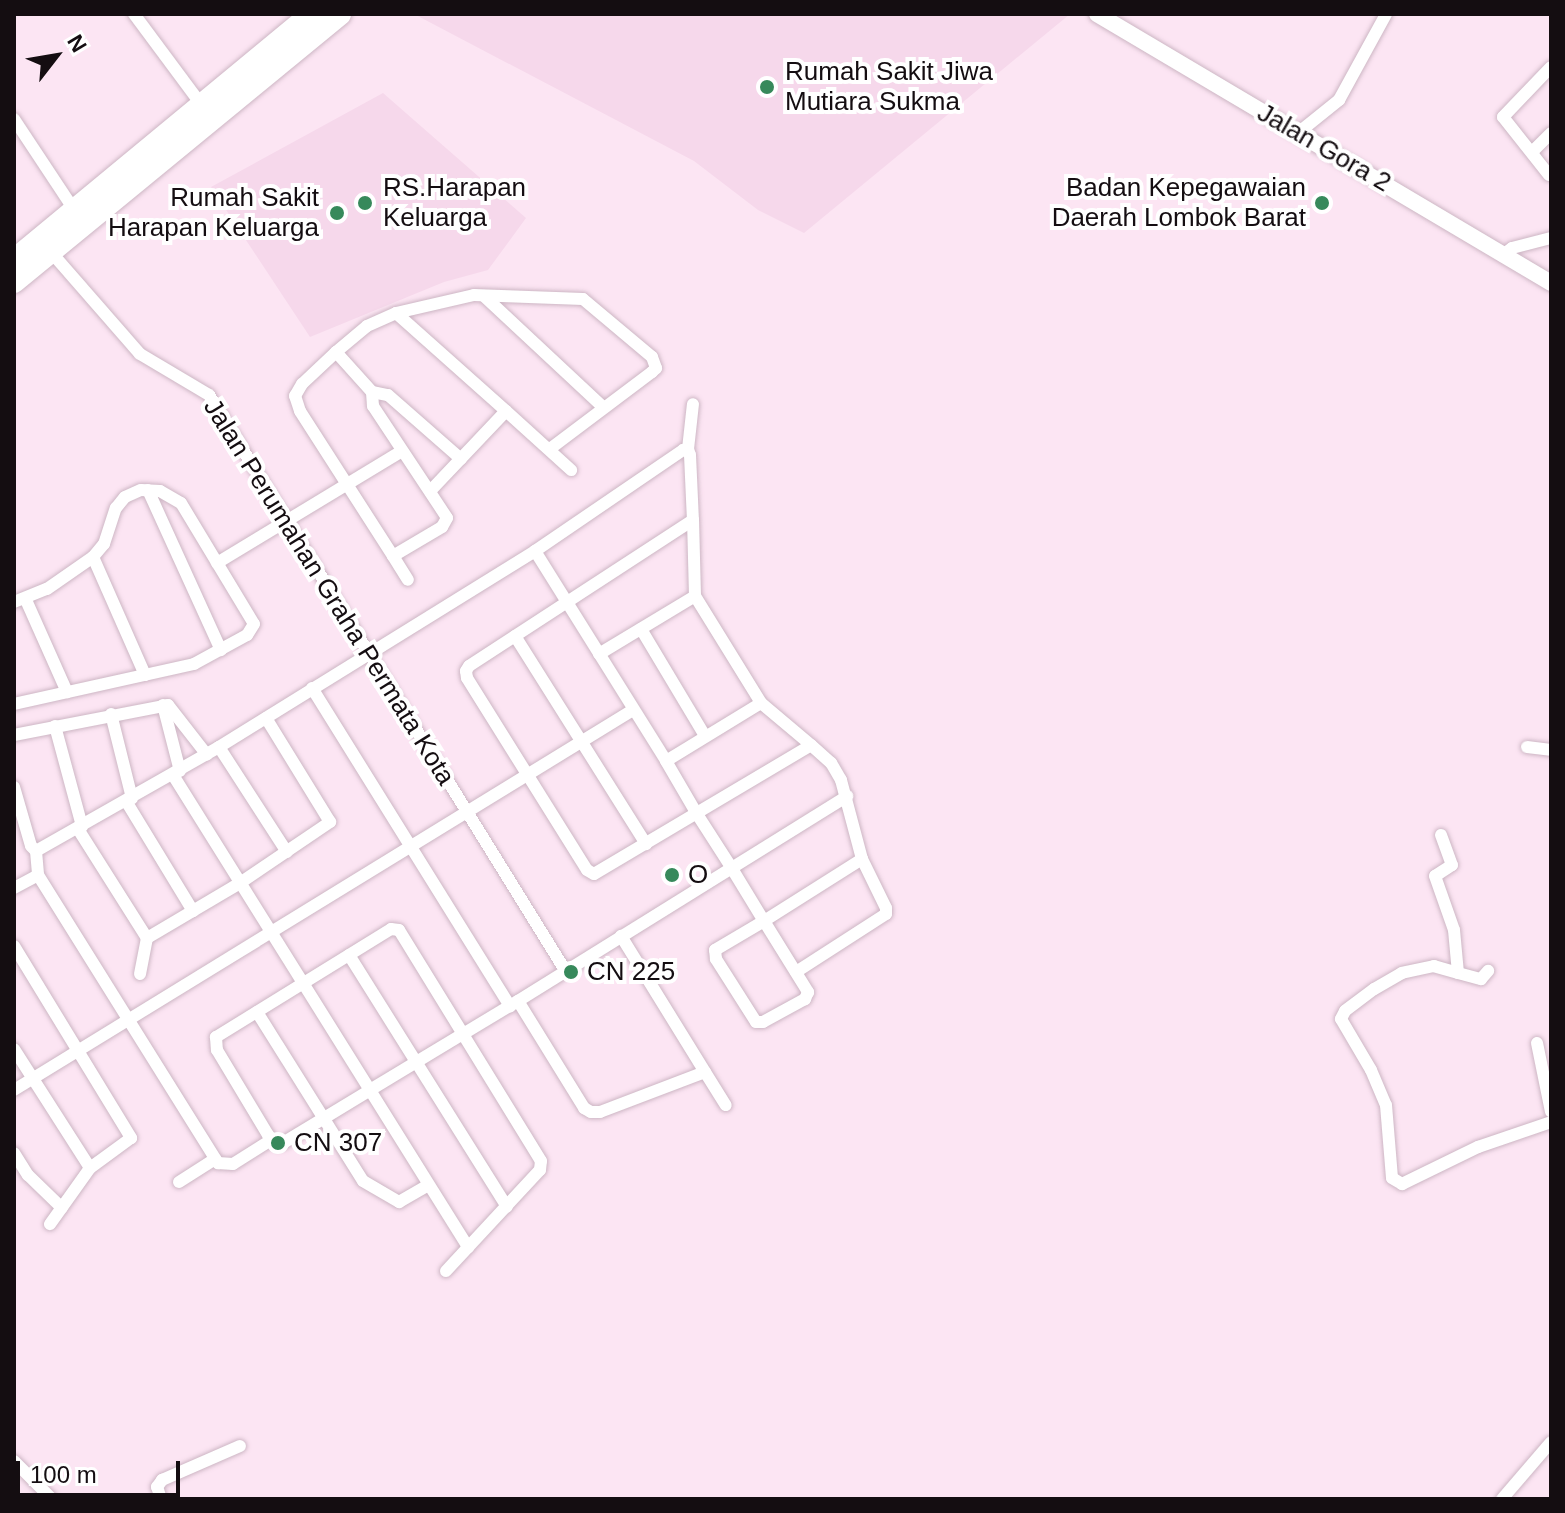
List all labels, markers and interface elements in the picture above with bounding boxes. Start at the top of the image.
north arrow [16,16,96,96]
text: N [62,30,92,57]
place label: Rumah Sakit Jiwa Mutiara Sukma [785,56,993,118]
marker: Rumah Sakit Jiwa Mutiara Sukma [756,76,778,98]
street label: Jalan Gora 2 [1252,97,1396,199]
place label: RS.Harapan Keluarga [383,172,526,234]
place label: Badan Kepegawaian Daerah Lombok Barat [1052,172,1306,234]
place label: Rumah Sakit Harapan Keluarga [108,182,319,244]
marker: RS.Harapan Keluarga [354,192,376,214]
marker: Badan Kepegawaian Daerah Lombok Barat [1313,194,1331,212]
marker: Rumah Sakit Harapan Keluarga [326,202,348,224]
street label: Jalan Perumahan Graha Permata Kota [197,393,461,791]
place label: O [688,859,708,891]
marker: O [663,866,681,884]
place label: CN 225 [587,956,675,988]
marker: CN 225 [562,963,580,981]
place label: CN 307 [294,1127,382,1159]
marker: CN 307 [269,1134,287,1152]
scale bar [20,1445,184,1495]
text: 100 m [30,1461,97,1488]

